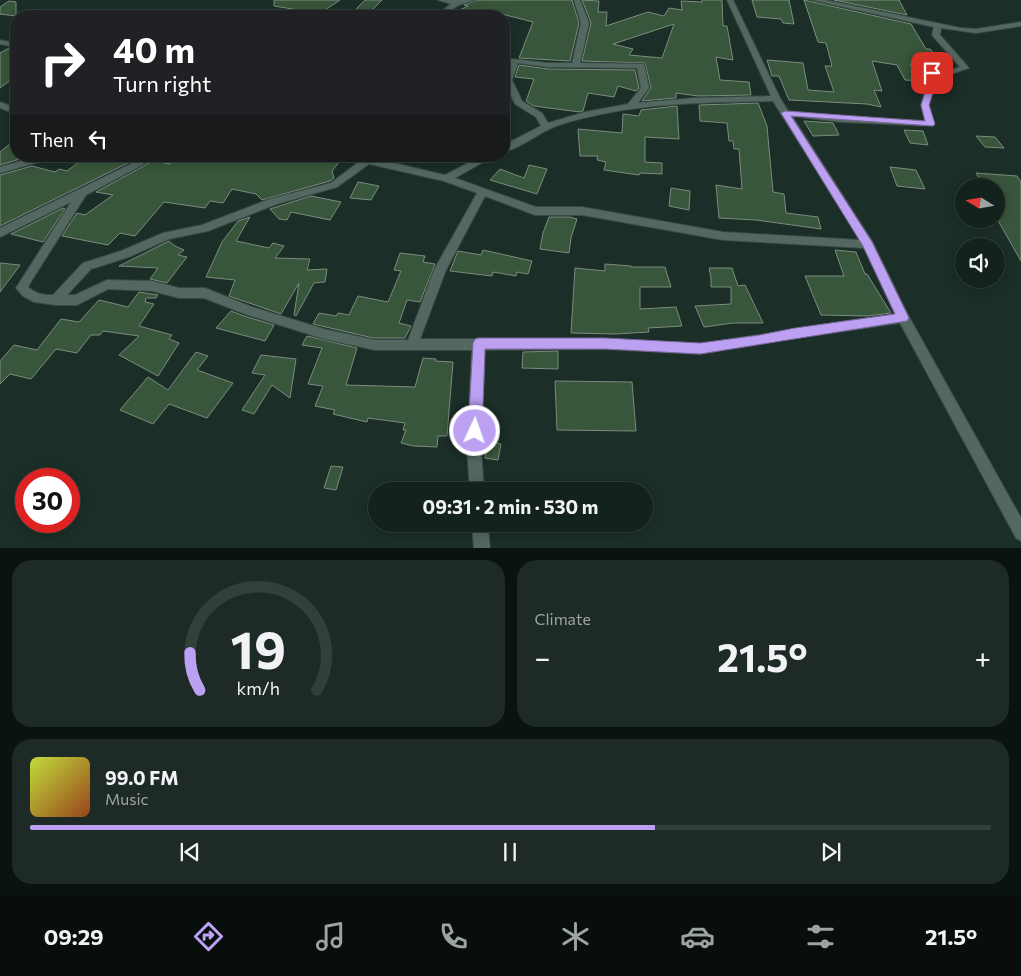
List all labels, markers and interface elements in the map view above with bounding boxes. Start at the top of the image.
text: 40 m [113,27,195,70]
icon: right [30,30,95,95]
pin [911,52,953,94]
icon: arrive [918,59,946,87]
text: Turn right [113,70,211,97]
icon: left [84,125,112,153]
text: Then [30,128,74,151]
north arrow [955,178,1005,228]
map controls [955,178,1005,288]
button: sound [955,238,1005,288]
position arrow [448,404,500,456]
speed limit sign: 30 [15,468,80,533]
text: 09:31 · 2 min · 530 m [423,495,598,518]
text: Climate [535,609,591,628]
text: 19 [230,616,286,680]
text: 21.5° [717,633,808,680]
text: − [535,640,550,674]
text: + [975,640,991,674]
text: km/h [237,677,280,699]
text: 99.0 FM [105,766,178,789]
text: Music [105,789,149,808]
icon: previous [176,838,204,866]
icon: pause [496,838,524,866]
icon: next [817,838,845,866]
icon: directions [191,919,226,954]
icon: music [313,919,348,954]
icon: phone [436,919,471,954]
icon: climate [558,919,593,954]
icon: car [680,919,715,954]
icon: filters [803,919,838,954]
text: 09:29 [44,923,104,950]
text: 21.5° [925,923,977,950]

